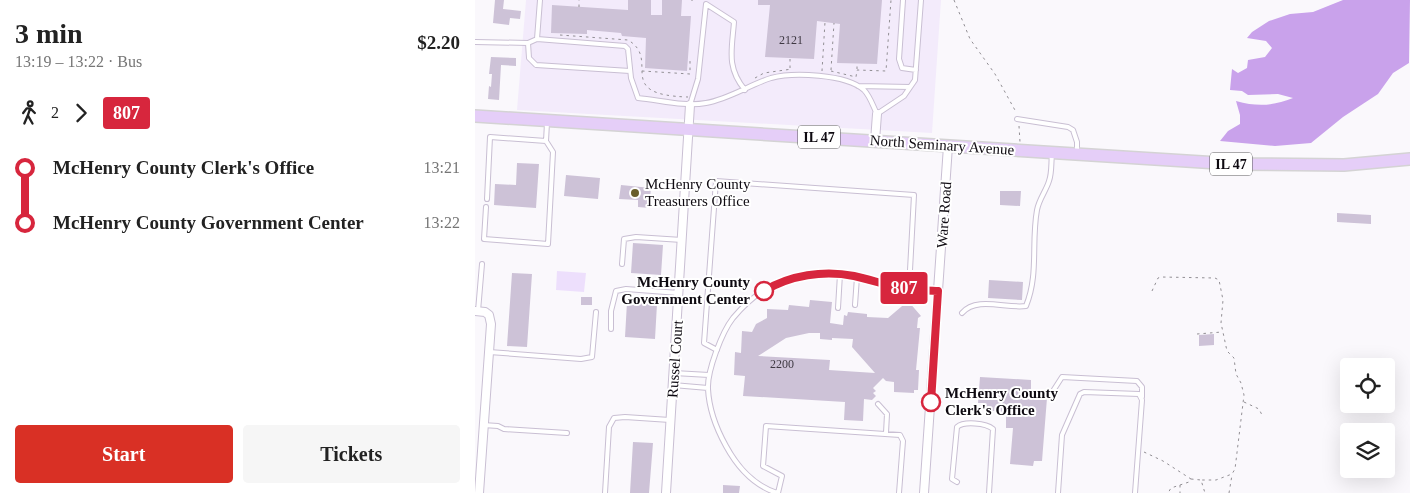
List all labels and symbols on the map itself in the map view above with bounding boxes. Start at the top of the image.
house number: 2121 [779,33,803,47]
road number: IL 47 [798,125,840,148]
street label: North Seminary Avenue [869,132,1015,158]
road number: IL 47 [1210,152,1252,175]
place label: McHenry County Treasurers Office [645,176,751,209]
street label: Ware Road [934,181,954,249]
marker: McHenry County Treasurers Office [629,187,641,199]
line badge: 807 [875,272,933,304]
place label: McHenry County Government Center [621,274,750,307]
marker: McHenry County Government Center [754,281,774,301]
street label: Russel Court [664,319,686,398]
house number: 2200 [770,357,794,371]
place label: McHenry County Clerk's Office [945,385,1058,418]
marker: McHenry County Clerk's Office [921,392,941,412]

